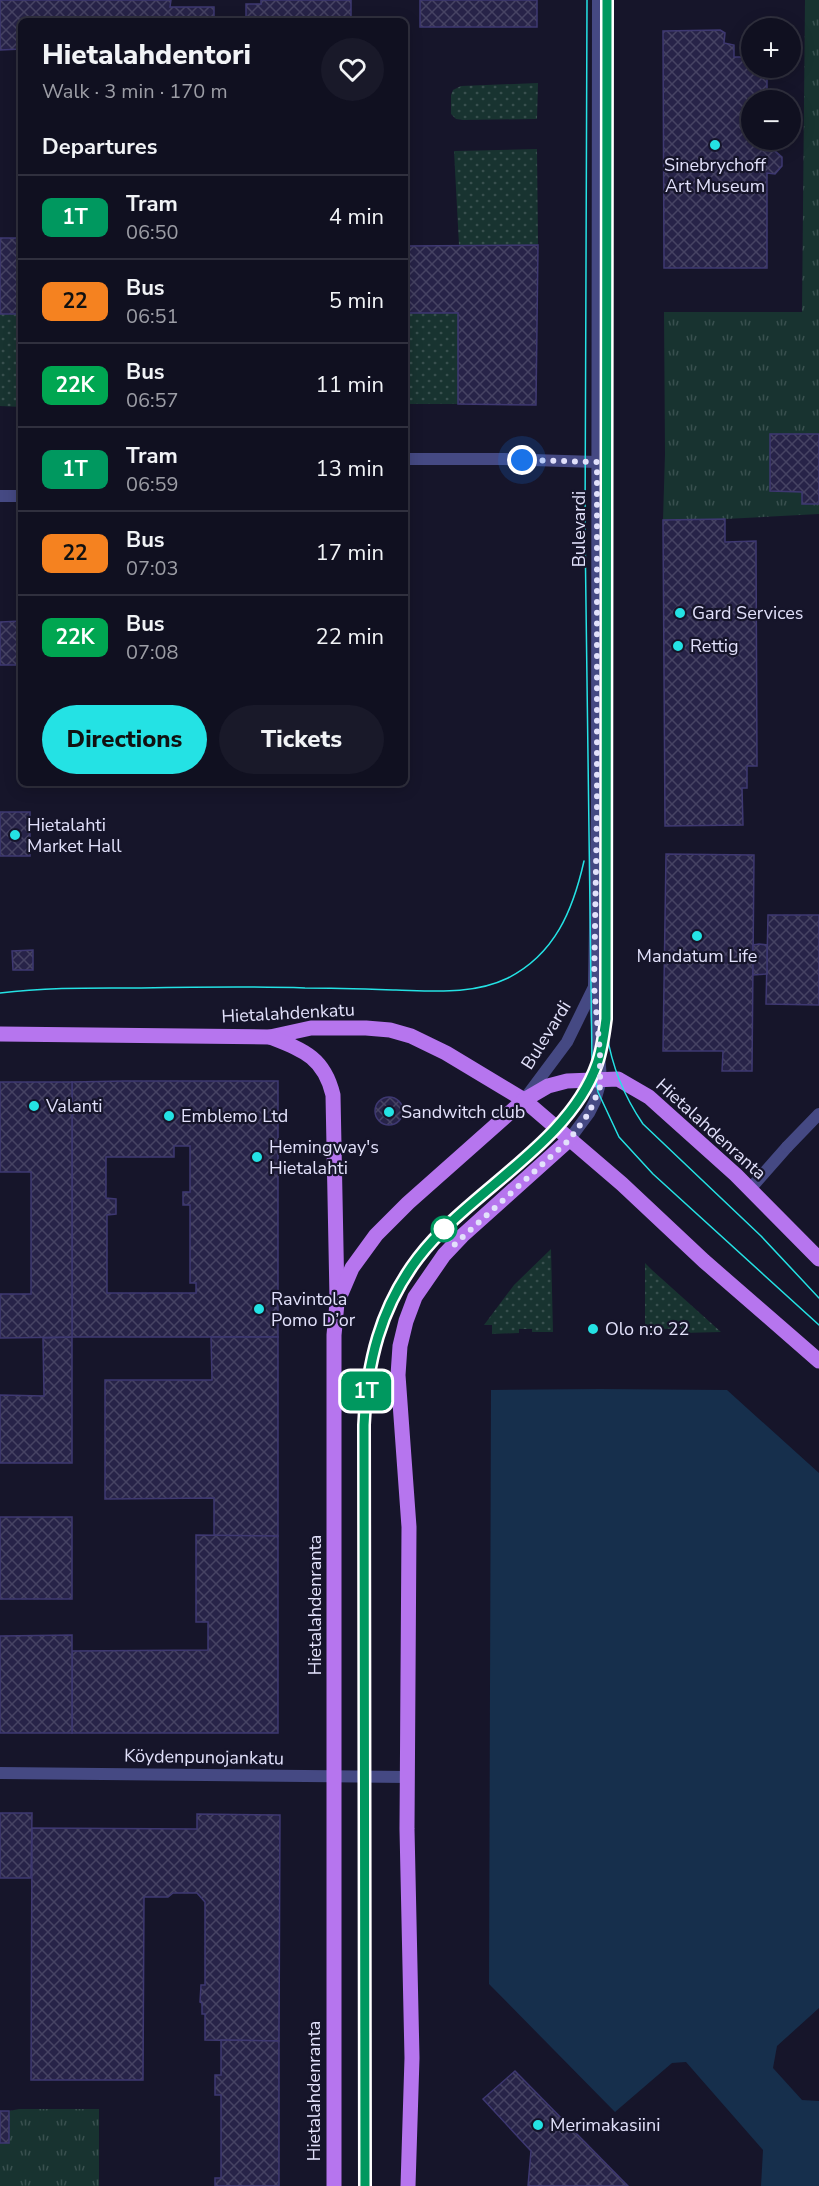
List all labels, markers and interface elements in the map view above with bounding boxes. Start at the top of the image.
map controls [741,18,801,150]
button: + [741,18,801,78]
text: Hietalahdentori [42,36,251,74]
button: heart [321,38,384,101]
text: Walk · 3 min · 170 m [42,78,228,105]
button: − [741,90,801,150]
text: Departures [42,132,157,162]
marker: Sinebrychoff Art Museum [708,138,722,152]
place label: Sinebrychoff Art Museum [664,153,767,198]
text: Tram [126,189,178,219]
text: 4 min [329,202,384,232]
text: 1T [62,203,88,231]
text: 06:50 [126,219,179,246]
text: Bus [126,273,165,303]
text: 5 min [329,286,384,316]
text: 22 [62,287,88,315]
text: 06:51 [126,303,179,330]
text: Bus [126,357,165,387]
text: 11 min [316,370,384,400]
text: 22K [55,371,95,399]
text: 06:57 [126,387,179,414]
text: Tram [126,441,178,471]
your location [507,445,537,475]
text: 13 min [316,454,384,484]
text: 1T [62,455,88,483]
text: 06:59 [126,471,179,498]
street label: Bulevardi [567,491,591,567]
text: Bus [126,525,165,555]
text: 17 min [316,538,384,568]
text: 22 [62,539,88,567]
text: 07:03 [126,555,179,582]
place label: Gard Services [692,601,804,625]
marker: Gard Services [673,606,687,620]
text: Bus [126,609,165,639]
text: 22 min [316,622,384,652]
text: 22K [55,623,95,651]
place label: Rettig [690,634,739,658]
text: 07:08 [126,639,179,666]
marker: Rettig [671,639,685,653]
button: Directions [42,705,207,774]
button: Tickets [219,705,384,774]
place label: Hietalahti Market Hall [27,813,122,858]
marker: Hietalahti Market Hall [8,828,22,842]
marker: Mandatum Life [690,929,704,943]
place label: Mandatum Life [637,944,757,968]
street label: Bulevardi [516,996,576,1074]
street label: Hietalahdenkatu [221,998,355,1028]
street label: Hietalahdenranta [651,1073,771,1185]
place label: Valanti [45,1094,102,1118]
marker: Valanti [27,1099,41,1113]
place label: Sandwitch club [401,1100,525,1124]
place label: Emblemo Ltd [181,1104,288,1128]
marker: Sandwitch club [382,1105,396,1119]
marker: Emblemo Ltd [162,1109,176,1123]
place label: Hemingway's Hietalahti [269,1135,379,1180]
marker: Hemingway's Hietalahti [250,1150,264,1164]
unlabelled marker [431,1216,457,1242]
place label: Ravintola Pomo D’or [271,1287,356,1332]
marker: Ravintola Pomo D’or [252,1302,266,1316]
place label: Olo n:o 22 [605,1317,689,1341]
marker: Olo n:o 22 [586,1322,600,1336]
line badge: 1T [339,1372,393,1410]
text: 1T [353,1377,379,1405]
street label: Hietalahdenranta [303,1535,327,1675]
street label: Köydenpunojankatu [124,1744,284,1770]
street label: Hietalahdenranta [302,2021,326,2161]
place label: Merimakasiini [550,2113,660,2137]
marker: Merimakasiini [531,2118,545,2132]

